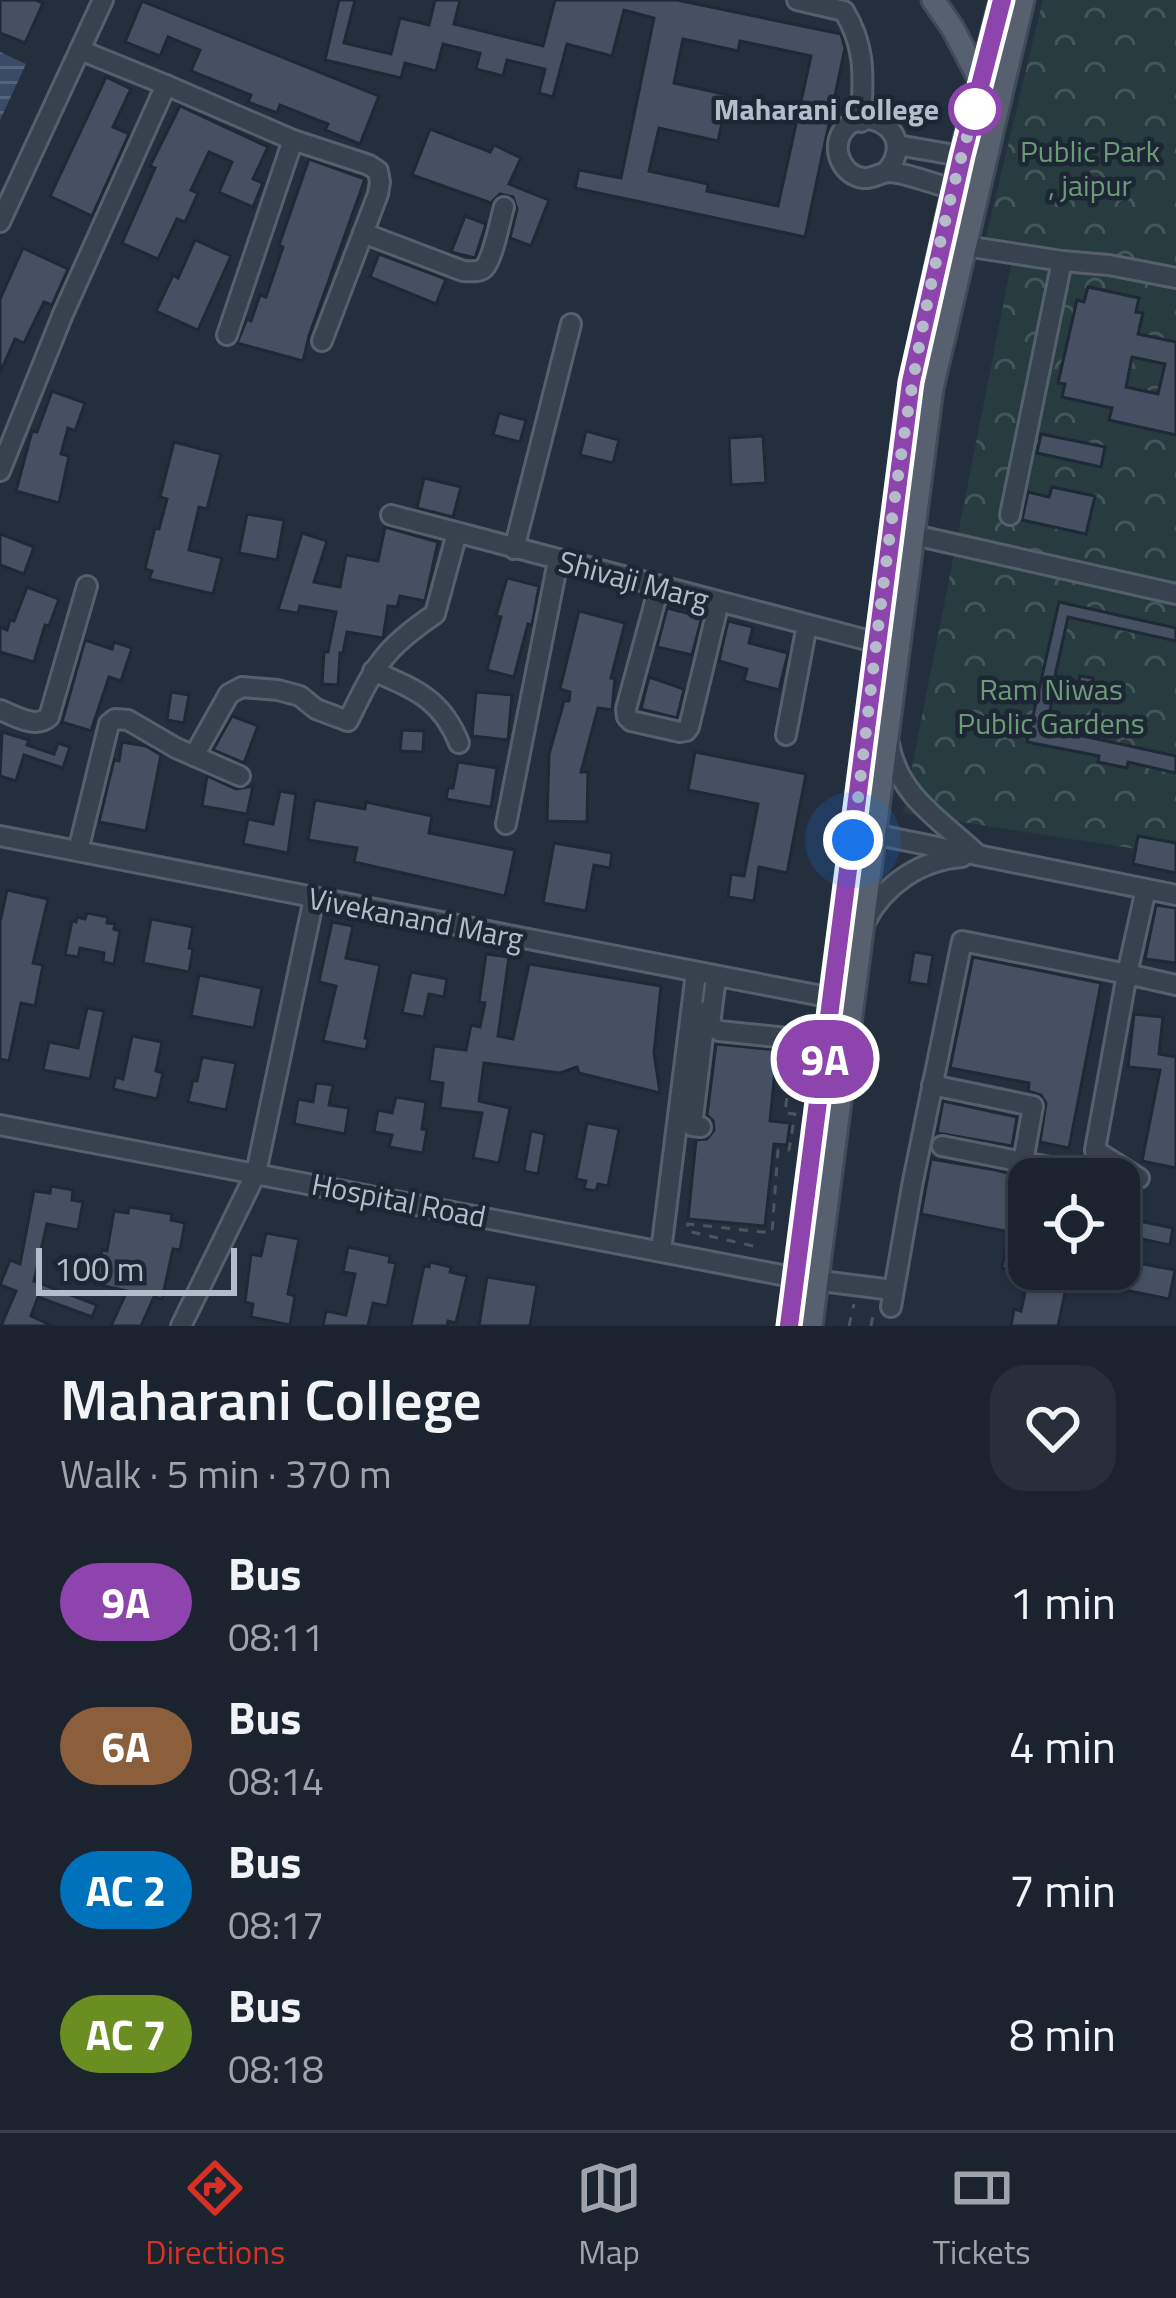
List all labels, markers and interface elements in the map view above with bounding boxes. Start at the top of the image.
marker: Maharani College [950,84,1000,134]
place label: Maharani College [714,86,939,132]
park label: Public Park , jaipur [1020,128,1160,208]
street label: Shivaji Marg [554,538,714,622]
park label: Ram Niwas Public Gardens [957,666,1145,746]
your location [823,810,883,870]
street label: Vivekanand Marg [305,875,527,961]
line badge: 9A [771,1020,879,1098]
text: 9A [801,1027,849,1091]
map controls [1008,1158,1140,1290]
button: locate [1008,1158,1140,1290]
street label: Hospital Road [308,1161,490,1239]
scale bar [36,1242,237,1295]
text: 100 m [54,1244,144,1294]
text: Maharani College [60,1355,482,1442]
button: heart [990,1365,1116,1491]
text: Walk · 5 min · 370 m [60,1444,392,1503]
text: Bus [228,1539,302,1607]
text: 1 min [1009,1568,1116,1636]
text: 9A [102,1570,150,1634]
text: 08:11 [228,1607,324,1666]
text: Bus [228,1683,302,1751]
text: 4 min [1009,1712,1116,1780]
text: 6A [102,1714,150,1778]
text: 08:14 [228,1751,324,1810]
text: Bus [228,1827,302,1895]
text: 7 min [1009,1856,1116,1924]
text: AC 2 [86,1858,166,1922]
text: 08:17 [228,1895,324,1954]
text: Bus [228,1971,302,2039]
text: 8 min [1009,2000,1116,2068]
text: AC 7 [86,2002,166,2066]
text: 08:18 [228,2039,324,2098]
tab: Directions [145,2155,285,2277]
tab: Map [576,2155,642,2277]
tab: Tickets [933,2155,1031,2277]

